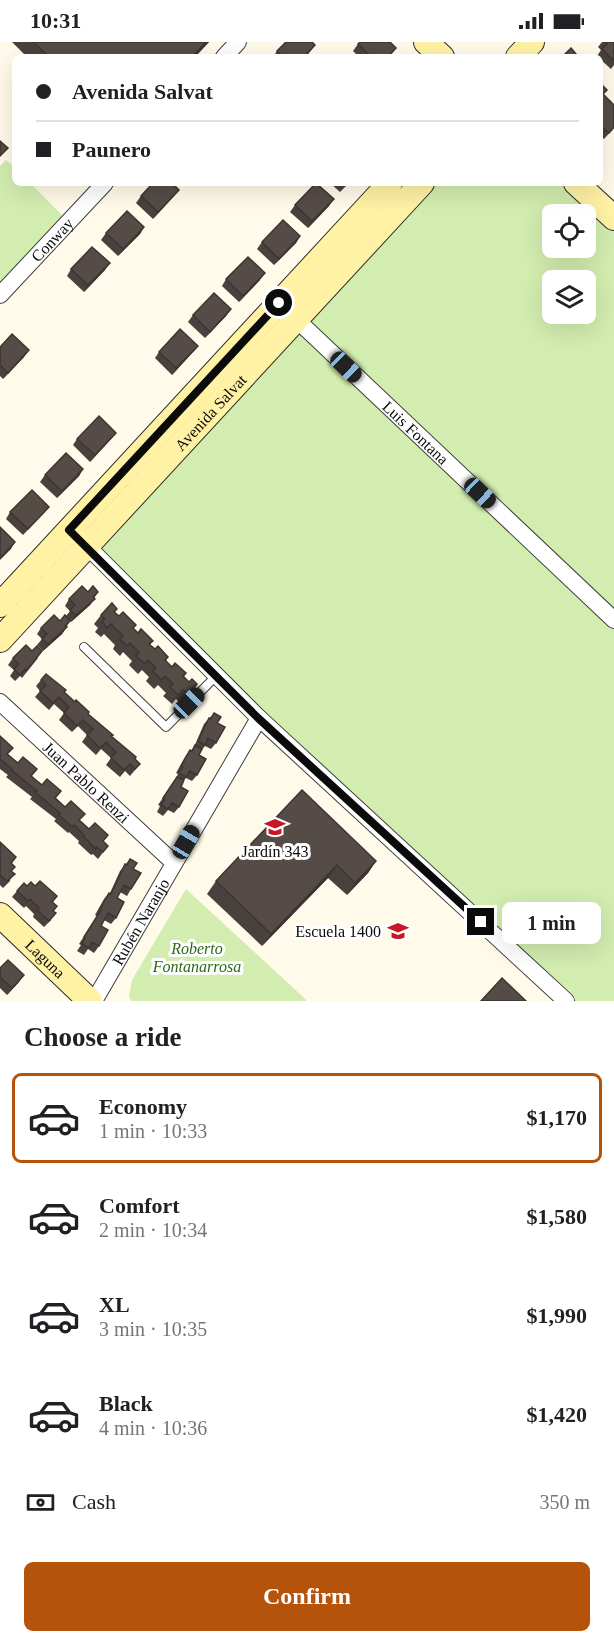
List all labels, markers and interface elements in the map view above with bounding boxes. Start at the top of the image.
text: 10:31 [30,8,81,33]
text: Avenida Salvat [72,79,213,104]
text: Paunero [72,137,151,162]
map controls [542,204,596,324]
button: locate [542,204,596,258]
street label: Conway [28,214,77,265]
button: layers [542,270,596,324]
route start [265,289,292,316]
car [327,348,365,386]
street label: Avenida Salvat [171,370,250,454]
street label: Luis Fontana [379,397,452,467]
car [461,474,499,512]
car [170,684,208,722]
street label: Juan Pablo Renzi [40,738,134,826]
school or university icon: Jardín 343 [263,815,287,839]
car [169,822,203,862]
place label: Jardín 343 [241,843,309,860]
street label: Rubén Naranjo [108,875,172,968]
callout: 1 min [502,901,601,943]
route end [467,908,494,935]
text: 1 min [527,912,576,934]
school or university icon: Escuela 1400 [386,919,410,943]
place label: Escuela 1400 [295,923,381,940]
street label: Laguna [22,936,69,981]
park label: Roberto Fontanarrosa [152,940,241,975]
text: Choose a ride [24,1022,182,1052]
icon: car [27,1091,81,1145]
text: Economy [99,1094,187,1119]
text: $1,170 [527,1105,587,1130]
text: 1 min · 10:33 [99,1120,207,1142]
icon: car [27,1190,81,1244]
text: Comfort [99,1193,180,1218]
text: $1,580 [527,1204,587,1229]
text: 2 min · 10:34 [99,1219,207,1241]
icon: car [27,1289,81,1343]
text: XL [99,1292,130,1317]
text: $1,990 [527,1303,587,1328]
text: 3 min · 10:35 [99,1318,207,1340]
icon: car [27,1388,81,1442]
text: Black [99,1391,153,1416]
text: $1,420 [527,1402,587,1427]
text: 4 min · 10:36 [99,1417,207,1439]
icon: cash [24,1486,57,1519]
text: Cash [72,1489,116,1514]
text: 350 m [539,1491,590,1513]
button: Confirm [24,1562,590,1631]

